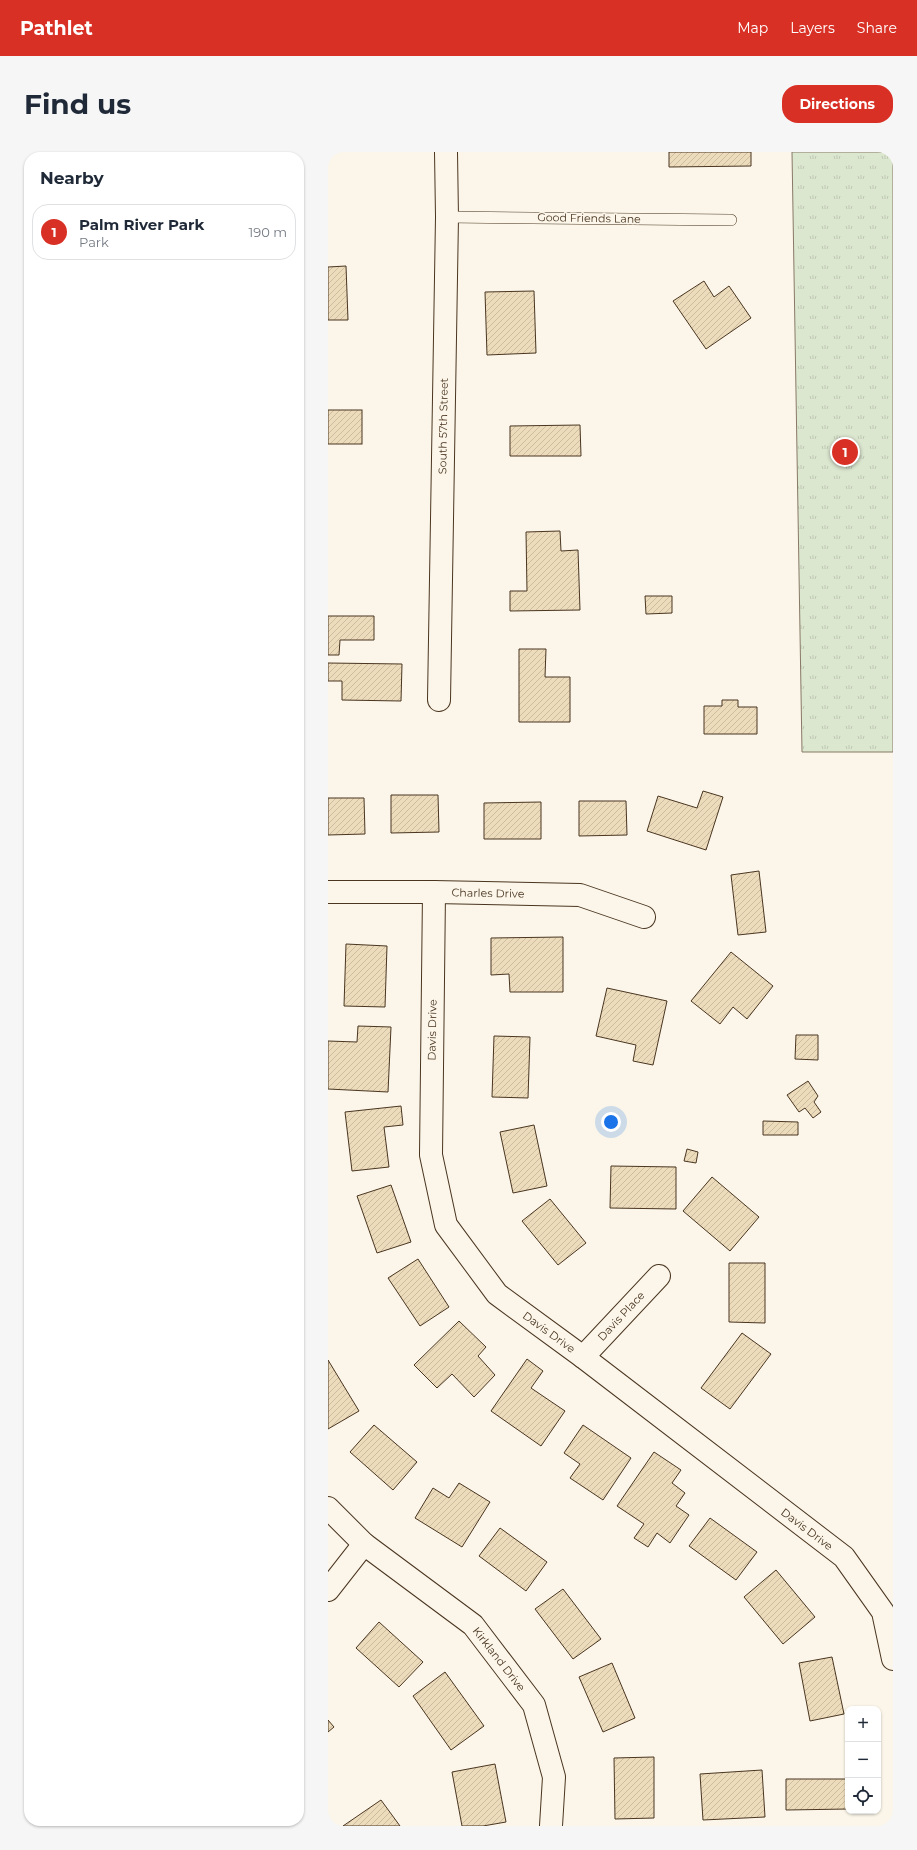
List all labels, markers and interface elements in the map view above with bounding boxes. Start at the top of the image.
text: Pathlet [20,17,93,40]
text: Map [737,19,768,37]
text: Layers [790,19,835,37]
text: Share [857,19,897,37]
button: Directions [782,85,893,123]
text: Find us [24,87,131,121]
text: Nearby [40,168,104,188]
street label: Good Friends Lane [537,210,641,226]
text: Palm River Park [79,215,204,234]
text: 1 [51,224,57,240]
text: 190 m [249,224,287,240]
text: Park [79,234,109,250]
street label: South 57th Street [435,377,451,474]
pin: 1 [832,437,858,467]
street label: Charles Drive [452,885,525,901]
street label: Davis Drive [424,999,440,1061]
your location [601,1112,621,1132]
street label: Davis Place [594,1288,648,1344]
street label: Davis Drive [520,1308,578,1356]
street label: Davis Drive [778,1505,836,1553]
street label: Kirkland Drive [470,1624,529,1694]
map controls [845,1706,881,1814]
button: + [845,1706,881,1742]
button: − [845,1742,881,1778]
button: locate [845,1778,881,1814]

